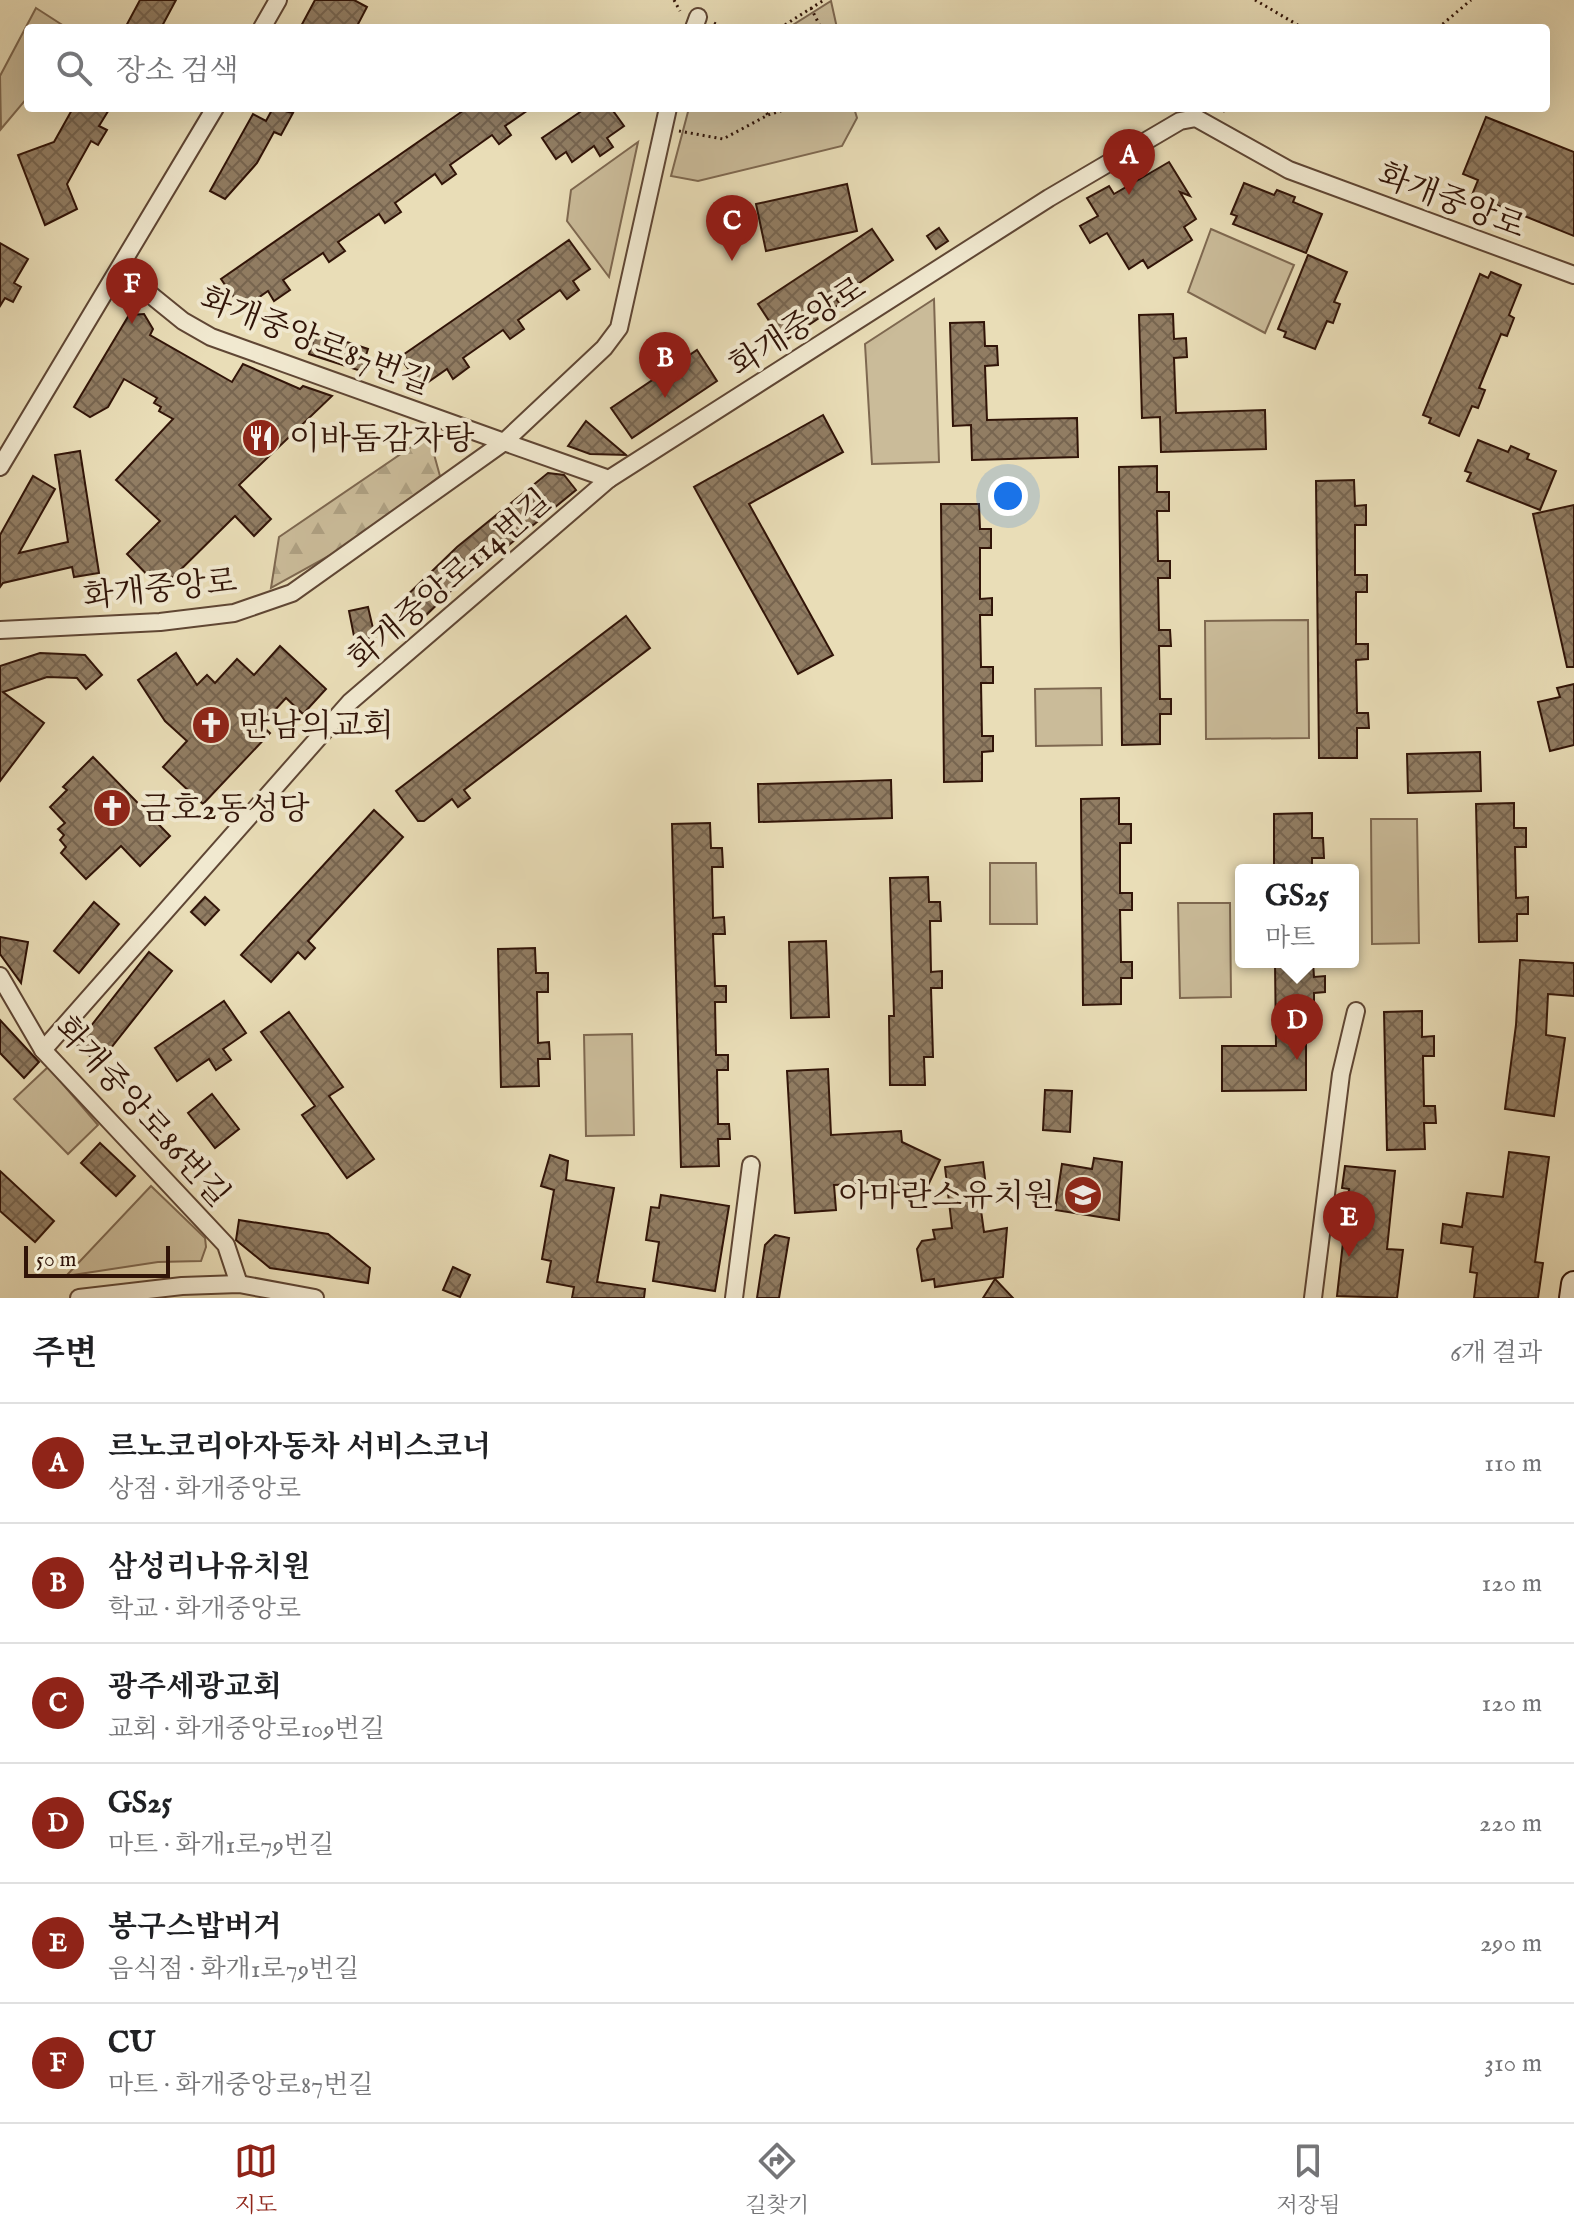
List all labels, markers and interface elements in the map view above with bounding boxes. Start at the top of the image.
search box [24,24,1550,112]
icon: search [52,46,96,90]
text: 장소 검색 [116,53,238,91]
pin: A [1103,129,1155,195]
street label: 화개중앙로 [1372,156,1531,249]
pin: C [706,195,758,261]
pin: F [106,258,158,324]
street label: 화개중앙로 [722,269,874,387]
street label: 화개중앙로87번길 [194,279,436,405]
pin: B [639,332,691,398]
restaurant icon: 이바돔감자탕 [240,417,282,459]
place label: 이바돔감자탕 [289,420,475,461]
your location [988,476,1028,516]
street label: 화개중앙로114번길 [341,481,561,680]
street label: 화개중앙로 [81,562,239,619]
church icon: 만남의교회 [190,704,232,746]
place label: 만남의교회 [239,707,394,748]
church icon: 금호2동성당 [91,787,133,829]
place label: 금호2동성당 [140,790,310,831]
popup [1235,864,1359,968]
text: GS25 [1265,878,1329,916]
text: 마트 [1265,922,1315,955]
pin: D [1271,994,1323,1060]
street label: 화개중앙로86번길 [45,1009,237,1216]
school or university icon: 아마란스유치원 [1062,1174,1104,1216]
place label: 아마란스유치원 [839,1177,1055,1218]
pin: E [1323,1191,1375,1257]
scale bar [24,1242,170,1278]
text: 50 m [36,1246,77,1274]
text: 주변 [32,1333,98,1376]
text: 6개 결과 [1450,1337,1542,1370]
text: 르노코리아자동차 서비스코너 [108,1429,491,1467]
text: A [49,1447,67,1480]
text: 110 m [1484,1447,1542,1480]
text: 상점 · 화개중앙로 [108,1473,301,1506]
text: 삼성리나유치원 [108,1549,311,1587]
text: B [49,1567,67,1600]
text: 120 m [1482,1567,1542,1600]
text: 학교 · 화개중앙로 [108,1593,301,1626]
text: 광주세광교회 [108,1669,282,1707]
text: C [49,1687,67,1720]
text: 120 m [1482,1687,1542,1720]
text: 교회 · 화개중앙로109번길 [108,1713,385,1746]
text: GS25 [108,1785,172,1823]
text: D [48,1807,68,1840]
text: 220 m [1479,1807,1542,1840]
text: 마트 · 화개1로79번길 [108,1829,334,1862]
text: 봉구스밥버거 [108,1909,282,1947]
text: E [49,1927,67,1960]
text: 290 m [1480,1927,1542,1960]
text: 음식점 · 화개1로79번길 [108,1953,359,1986]
text: CU [108,2025,155,2063]
text: F [50,2047,66,2080]
text: 310 m [1484,2047,1542,2080]
text: 마트 · 화개중앙로87번길 [108,2069,374,2102]
tab: 지도 [234,2139,278,2220]
tab: 길찾기 [745,2139,809,2220]
tab: 저장됨 [1276,2139,1340,2220]

